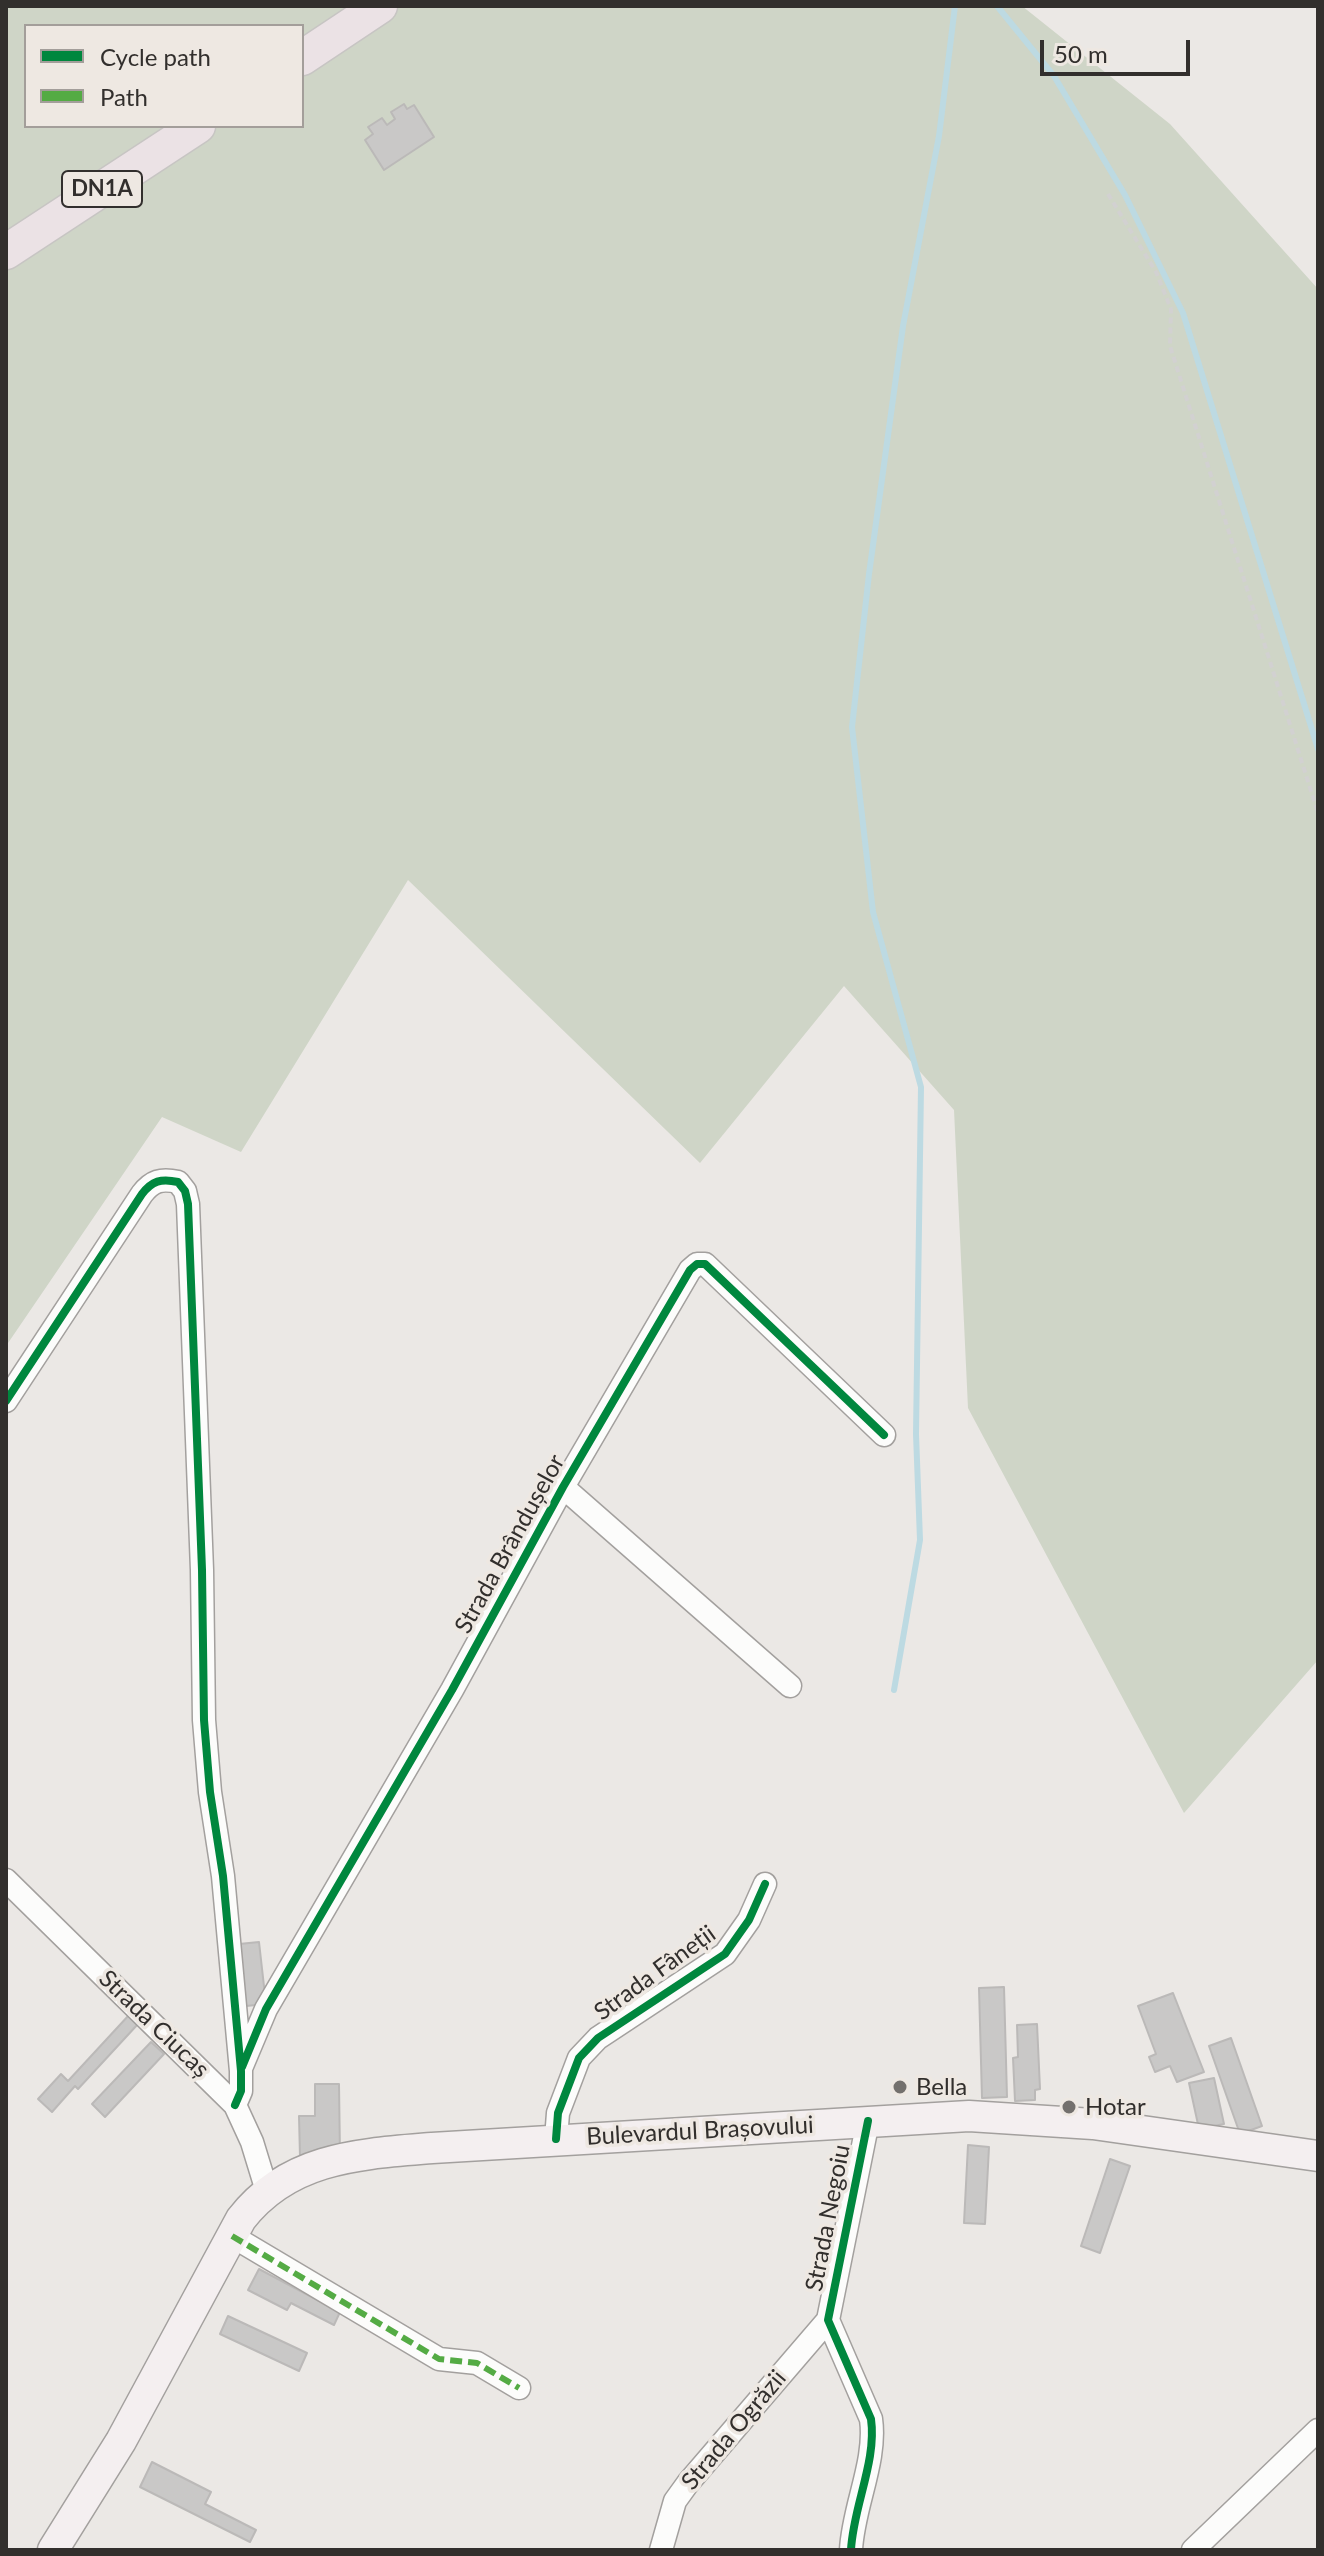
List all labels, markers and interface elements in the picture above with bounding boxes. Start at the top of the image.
legend [24,24,304,128]
scale bar [1044,24,1194,74]
text: 50 m [1054,39,1108,68]
text: Cycle path [100,42,211,71]
text: Path [100,82,148,111]
road number: DN1A [62,171,142,207]
street label: Strada Brândușelor [449,1450,571,1638]
street label: Strada Fâneții [589,1919,721,2027]
street label: Strada Ciucaș [93,1964,215,2084]
place label: Bella [916,2073,967,2101]
marker: Bella [891,2078,909,2096]
place label: Hotar [1085,2093,1146,2121]
marker: Hotar [1060,2098,1078,2116]
street label: Bulevardul Brașovului [586,2111,814,2151]
street label: Strada Negoiu [800,2142,856,2294]
street label: Strada Ogrăzii [676,2364,792,2496]

